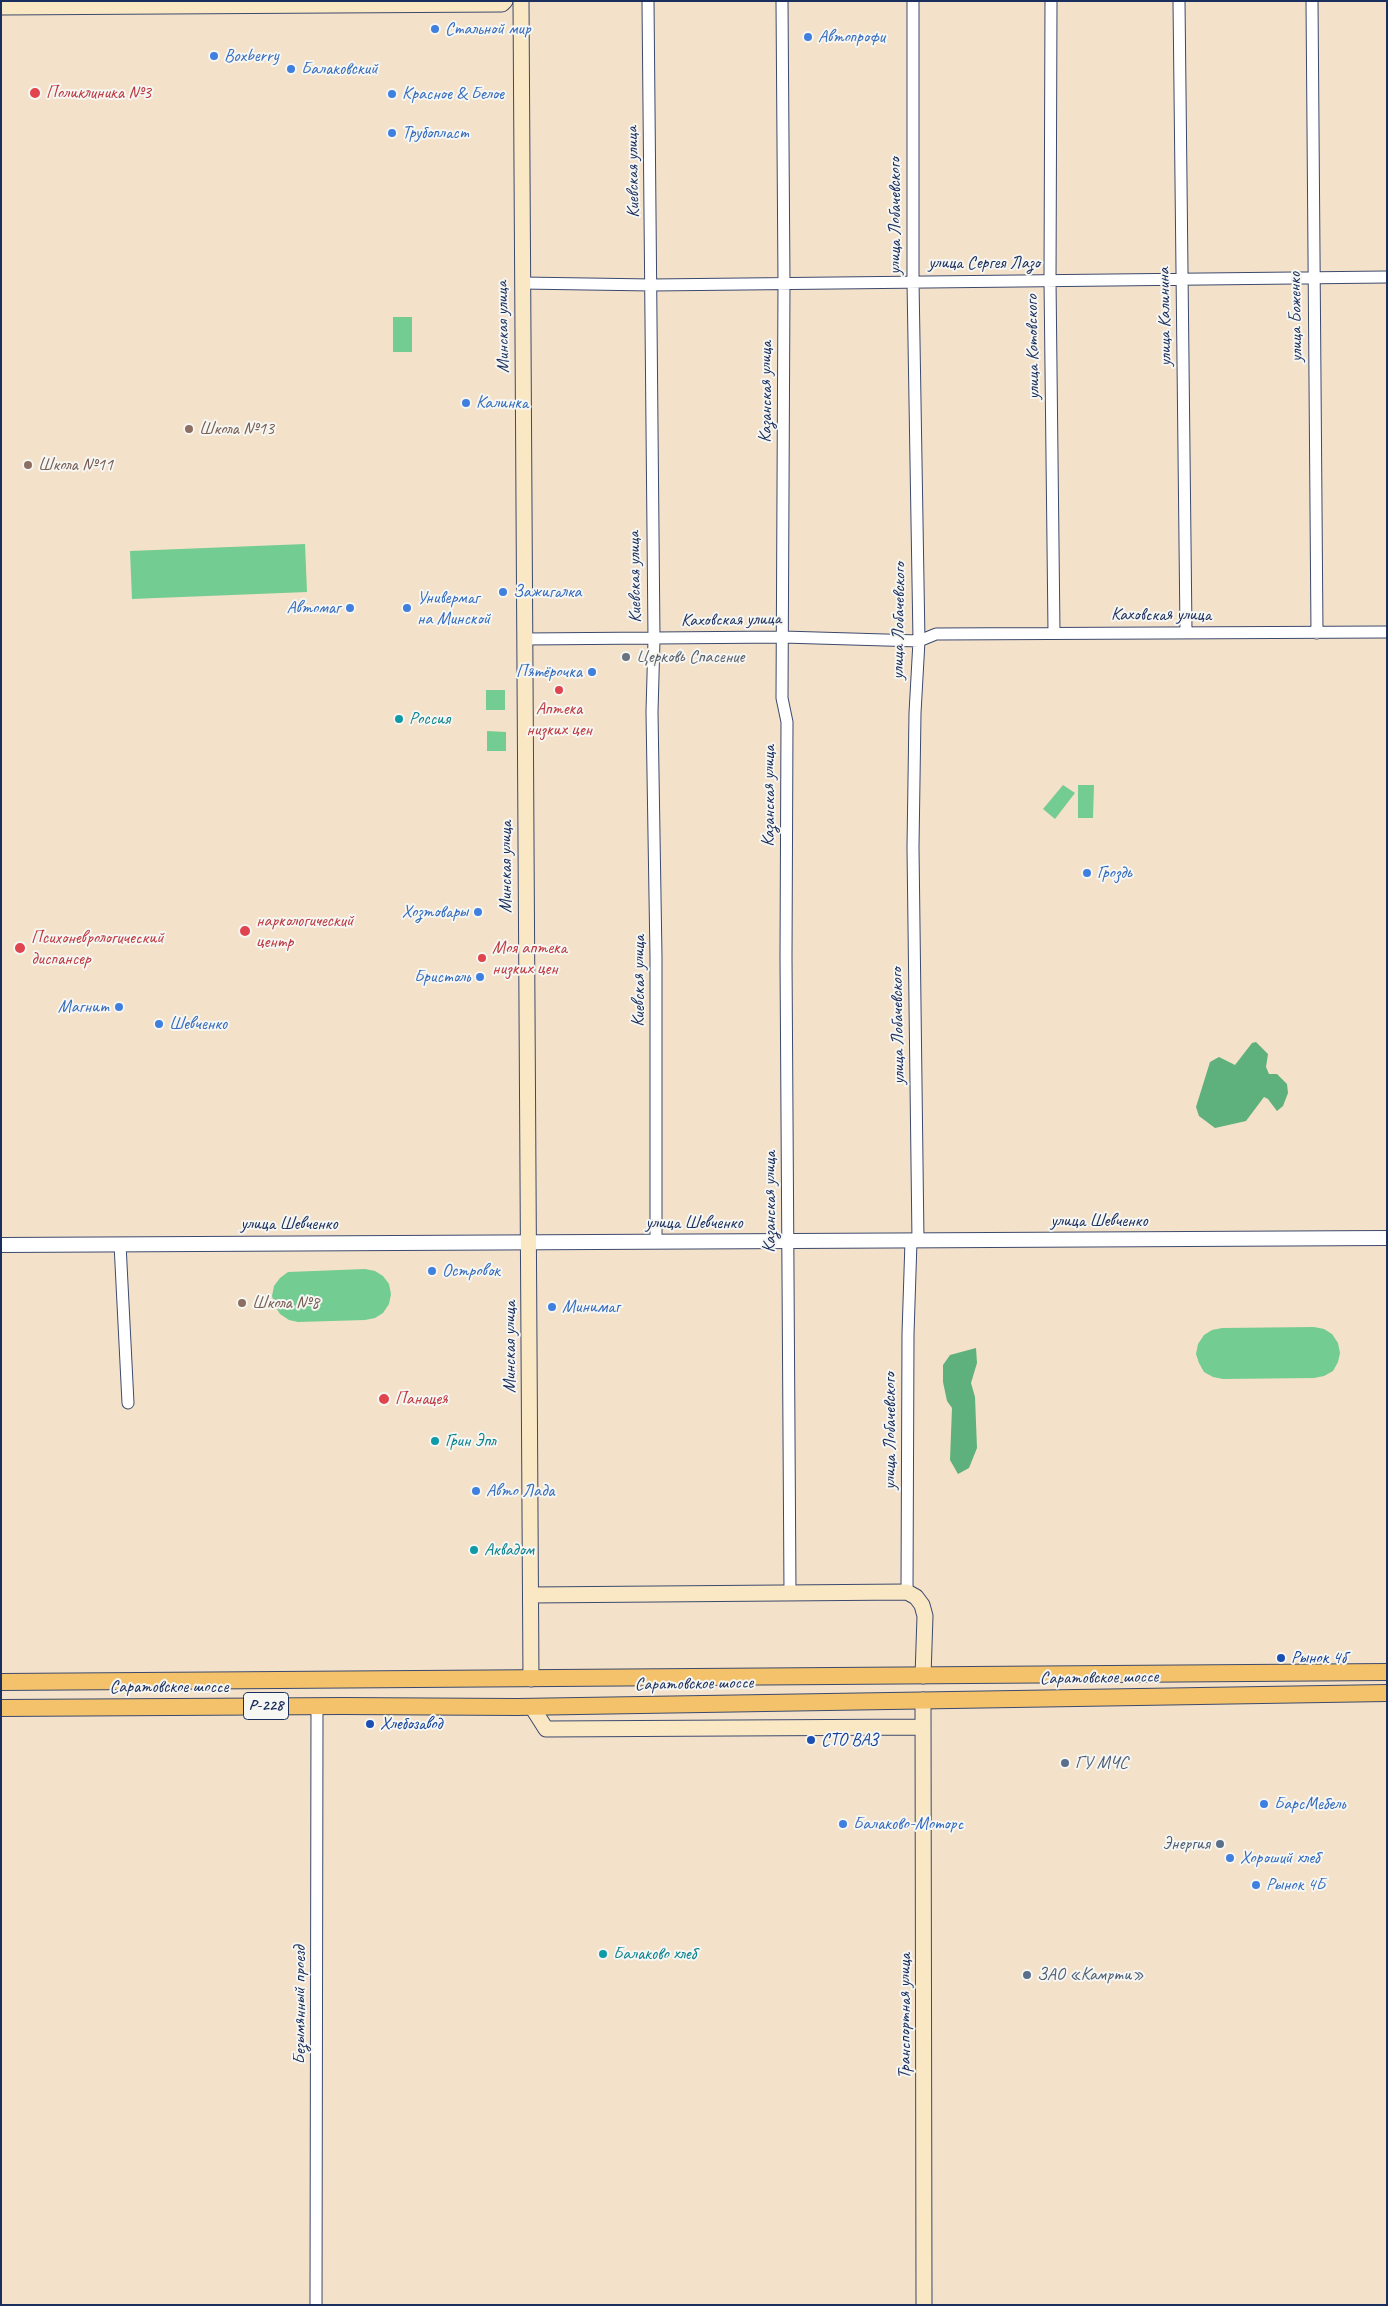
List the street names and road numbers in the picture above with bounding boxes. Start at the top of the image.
street label: Киевская улица [621,126,645,218]
street label: улица Лобачевского [884,157,906,275]
street label: улица Сергея Лазо [928,252,1040,274]
street label: улица Калинина [1153,267,1177,367]
street label: улица Боженко [1284,272,1308,362]
street label: Минская улица [491,281,515,373]
street label: улица Котовского [1021,294,1045,400]
street label: Казанская улица [755,341,777,443]
street label: Киевская улица [623,531,647,623]
street label: улица Лобачевского [887,562,911,680]
street label: Каховская улица [1111,604,1211,626]
street label: Каховская улица [681,608,781,632]
street label: Казанская улица [758,745,780,847]
street label: Минская улица [495,821,517,913]
street label: Киевская улица [628,935,650,1027]
street label: улица Лобачевского [886,967,910,1085]
street label: Казанская улица [759,1151,781,1253]
street label: улица Шевченко [1050,1210,1148,1232]
street label: улица Шевченко [645,1212,743,1234]
street label: улица Шевченко [240,1213,338,1235]
street label: Минская улица [499,1301,521,1393]
street label: улица Лобачевского [879,1372,901,1490]
street label: Саратовское шоссе [1039,1666,1159,1690]
street label: Саратовское шоссе [634,1672,754,1696]
street label: Саратовское шоссе [110,1676,228,1698]
road number: Р-228 [244,1692,288,1720]
street label: Безымянный проезд [289,1946,311,2064]
street label: Транспортная улица [894,1953,916,2079]

